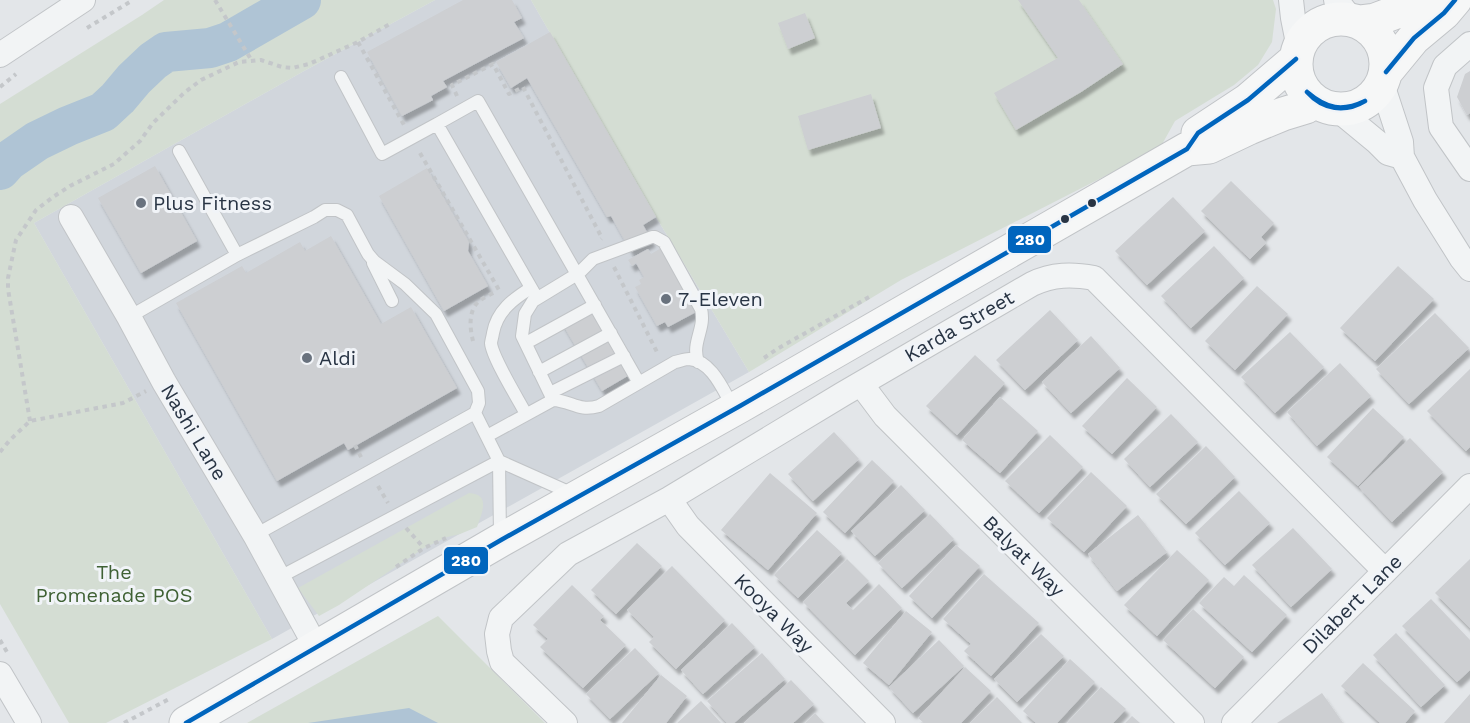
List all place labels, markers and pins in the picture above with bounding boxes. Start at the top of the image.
place label: Plus Fitness [153,191,272,215]
marker: Plus Fitness [134,196,148,210]
unlabelled marker [1086,197,1098,209]
unlabelled marker [1059,213,1071,225]
place label: 7-Eleven [678,287,763,311]
marker: 7-Eleven [659,292,673,306]
place label: Aldi [319,346,356,370]
marker: Aldi [300,351,314,365]

